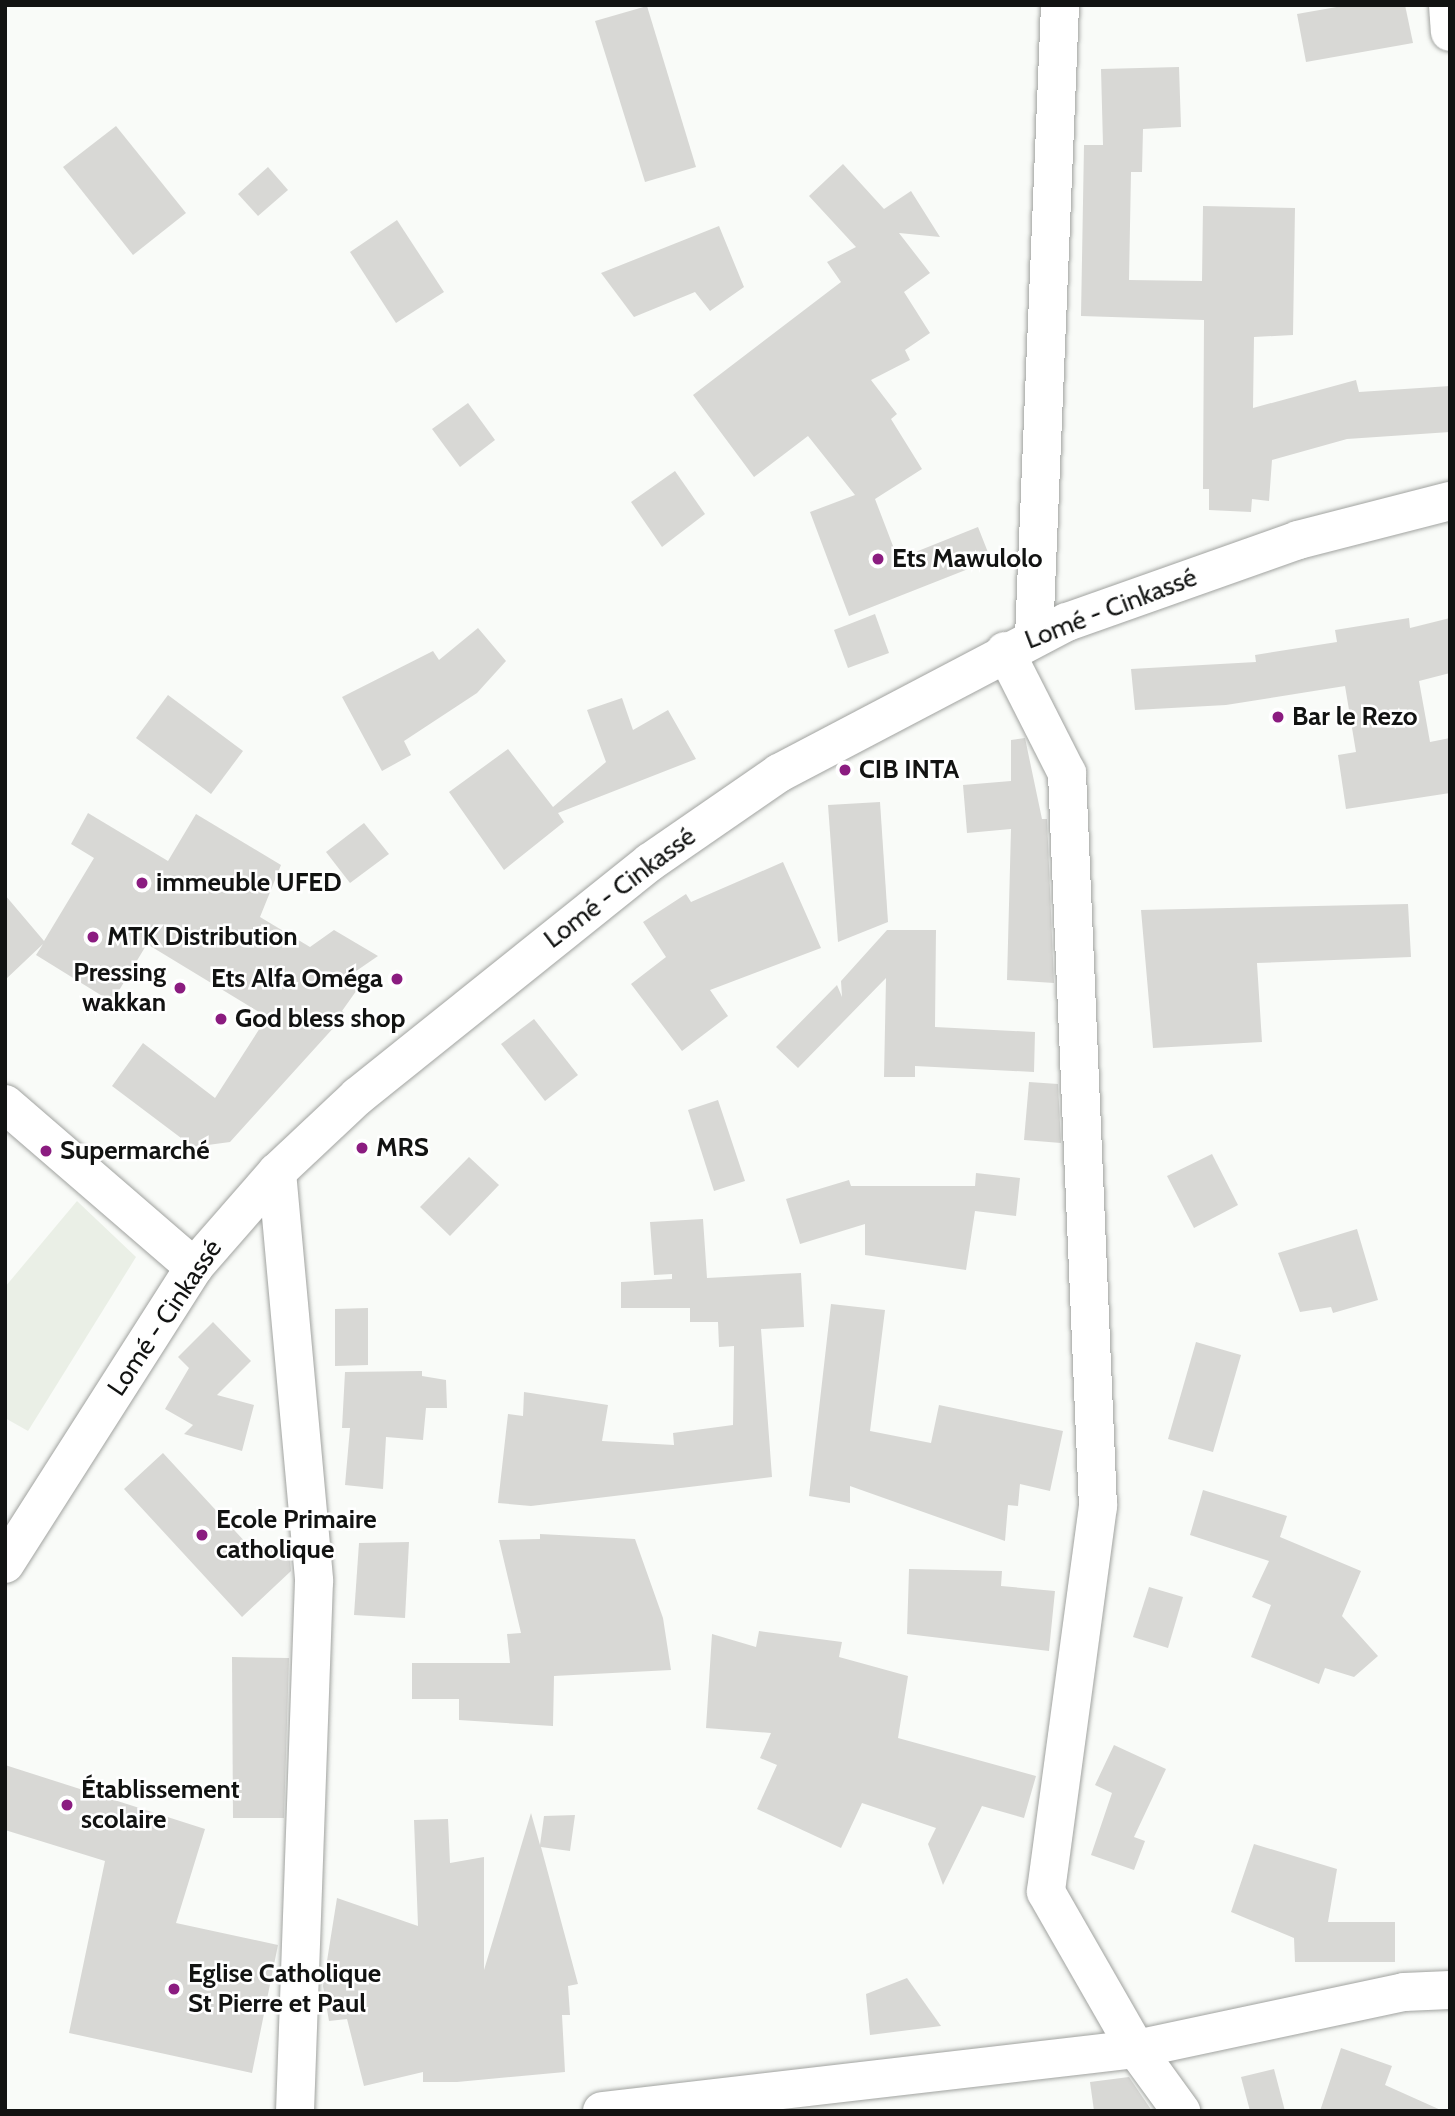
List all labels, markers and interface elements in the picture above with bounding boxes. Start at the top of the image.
place label: Ets Mawulolo [892,543,1043,575]
marker: Ets Mawulolo [870,551,886,567]
street label: Lomé - Cinkassé [1021,562,1201,656]
place label: Bar le Rezo [1292,701,1418,733]
marker: Bar le Rezo [1270,709,1286,725]
place label: CIB INTA [859,754,959,786]
marker: CIB INTA [837,762,853,778]
street label: Lomé - Cinkassé [538,821,702,955]
place label: immeuble UFED [156,867,342,899]
marker: immeuble UFED [134,875,150,891]
place label: MTK Distribution [107,921,298,953]
marker: MTK Distribution [85,929,101,945]
place label: Pressing wakkan [73,957,166,1018]
place label: Ets Alfa Oméga [211,963,383,995]
marker: Ets Alfa Oméga [389,971,405,987]
marker: Pressing wakkan [172,980,188,996]
place label: God bless shop [235,1003,405,1035]
marker: God bless shop [213,1011,229,1027]
place label: MRS [376,1132,429,1164]
place label: Supermarché [60,1135,210,1167]
marker: MRS [354,1140,370,1156]
marker: Supermarché [38,1143,54,1159]
street label: Lomé - Cinkassé [101,1234,229,1402]
place label: Ecole Primaire catholique [216,1504,377,1566]
marker: Ecole Primaire catholique [194,1527,210,1543]
place label: Établissement scolaire [81,1774,240,1836]
marker: Établissement scolaire [59,1797,75,1813]
place label: Eglise Catholique St Pierre et Paul [188,1958,381,2020]
marker: Eglise Catholique St Pierre et Paul [166,1981,182,1997]

